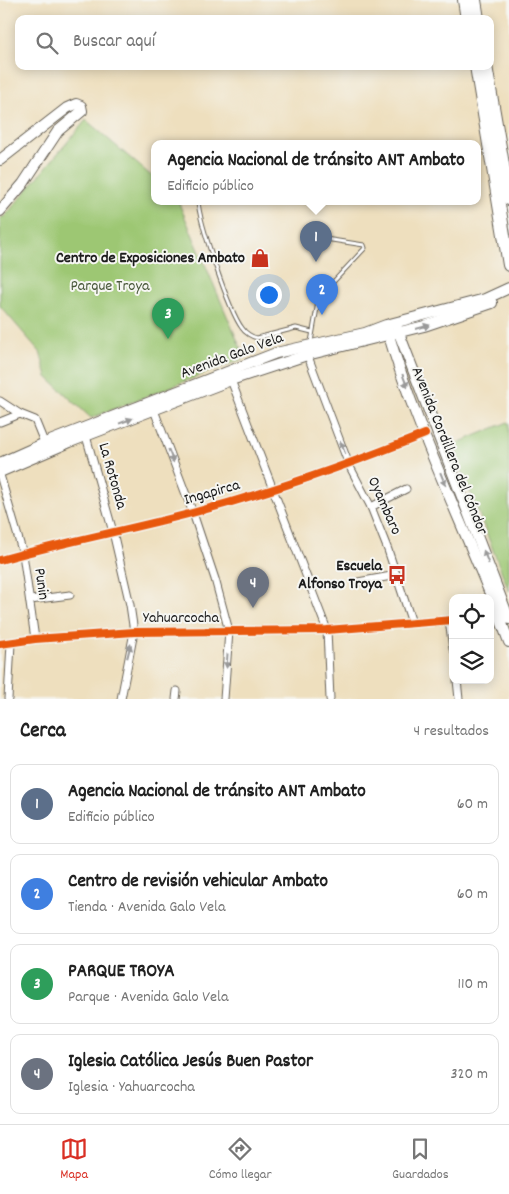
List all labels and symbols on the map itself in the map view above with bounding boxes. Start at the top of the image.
pin: 1 [300,221,332,262]
place label: Centro de Exposiciones Ambato [56,247,245,270]
shop icon: Centro de Exposiciones Ambato [249,247,271,269]
pin: 2 [306,274,338,315]
park label: Parque Troya [71,275,150,298]
your location [256,282,282,308]
pin: 3 [152,298,184,339]
one-way arrow [415,322,430,330]
street label: Avenida Galo Vela [177,327,287,385]
street label: Avenida Cordillera del Cóndor [405,363,493,539]
one-way arrow [401,374,409,389]
one-way arrow [119,417,134,425]
street label: La Rotonda [92,440,133,512]
one-way arrow [339,440,346,455]
one-way arrow [167,449,175,464]
one-way arrow [440,472,448,486]
street label: Oyambaro [361,473,407,539]
street label: Ingapirca [181,474,243,512]
one-way arrow [481,550,489,564]
place label: Escuela Alfonso Troya [298,555,383,596]
bus stop icon: Escuela Alfonso Troya [386,564,408,586]
street label: Punin [27,567,55,601]
pin: 4 [237,567,269,608]
street label: Yahuarcocha [143,607,219,630]
one-way arrow [125,644,133,659]
one-way arrow [222,654,230,670]

